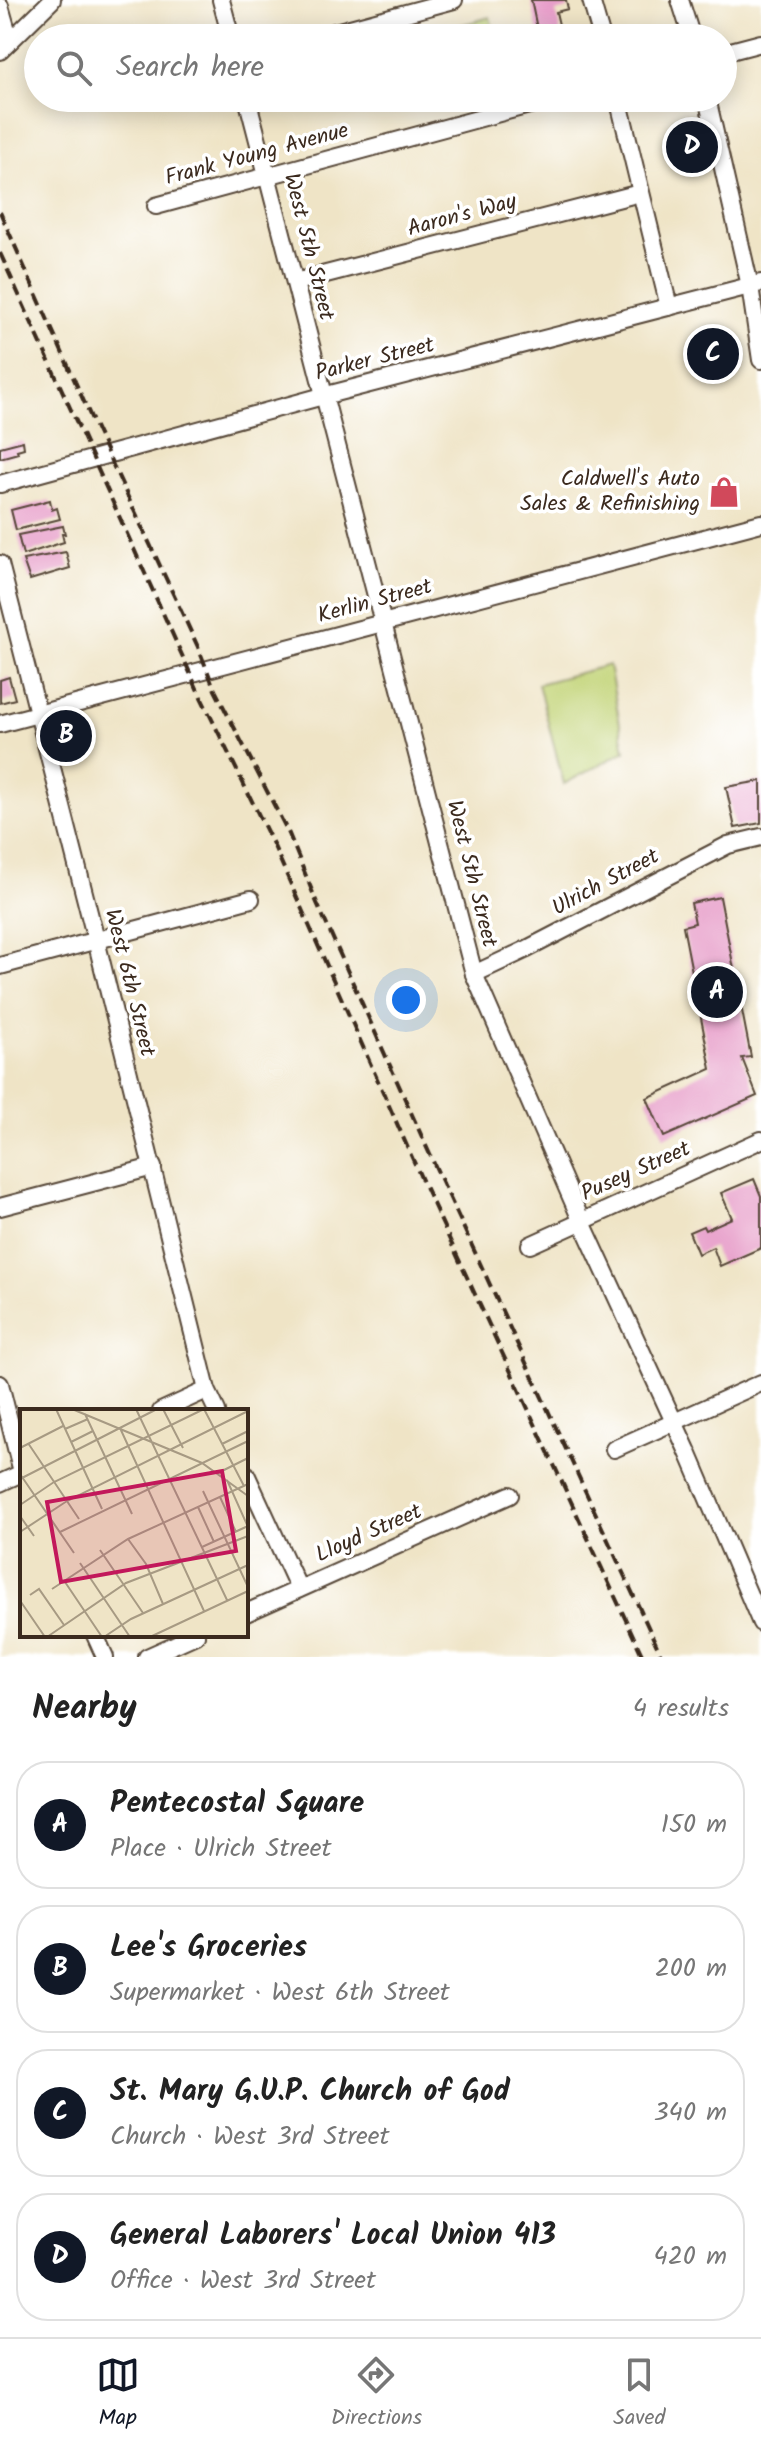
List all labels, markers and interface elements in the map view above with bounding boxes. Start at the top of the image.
search box [24,24,737,112]
text: Search here [116,44,264,92]
icon: search [52,46,96,90]
street label: Frank Young Avenue [161,114,353,196]
pin: D [666,117,718,177]
street label: West 5th Street [273,170,343,325]
street label: Aaron's Way [403,184,521,247]
pin: C [687,324,739,384]
street label: Parker Street [312,328,439,392]
place label: Caldwell's Auto Sales & Refinishing [520,462,700,522]
shop icon: Caldwell's Auto Sales & Refinishing [707,475,741,509]
street label: Kerlin Street [314,570,437,634]
pin: B [40,706,92,766]
street label: West 5th Street [436,797,506,952]
street label: Ulrich Street [546,840,666,926]
street label: West 6th Street [94,906,164,1061]
pin: A [691,962,743,1022]
your location [386,980,426,1020]
street label: Pusey Street [576,1132,697,1212]
inset map [20,1409,248,1637]
street label: Lloyd Street [310,1495,428,1573]
text: Nearby [32,1682,137,1736]
text: 4 results [633,1688,729,1730]
text: Pentecostal Square [110,1780,364,1828]
text: A [52,1804,68,1846]
text: 150 m [661,1804,727,1846]
text: Place · Ulrich Street [110,1828,332,1870]
text: Lee's Groceries [110,1924,307,1972]
text: B [52,1948,68,1990]
text: 200 m [655,1948,727,1990]
text: Supermarket · West 6th Street [110,1972,450,2014]
text: St. Mary G.U.P. Church of God [110,2068,510,2116]
text: C [52,2092,68,2134]
text: 340 m [654,2092,727,2134]
text: Church · West 3rd Street [110,2116,390,2158]
text: General Laborers' Local Union 413 [110,2212,556,2260]
text: D [51,2236,69,2278]
text: 420 m [653,2236,727,2278]
text: Office · West 3rd Street [110,2260,376,2302]
tab: Map [96,2353,140,2436]
tab: Directions [331,2353,422,2436]
tab: Saved [613,2353,665,2436]

